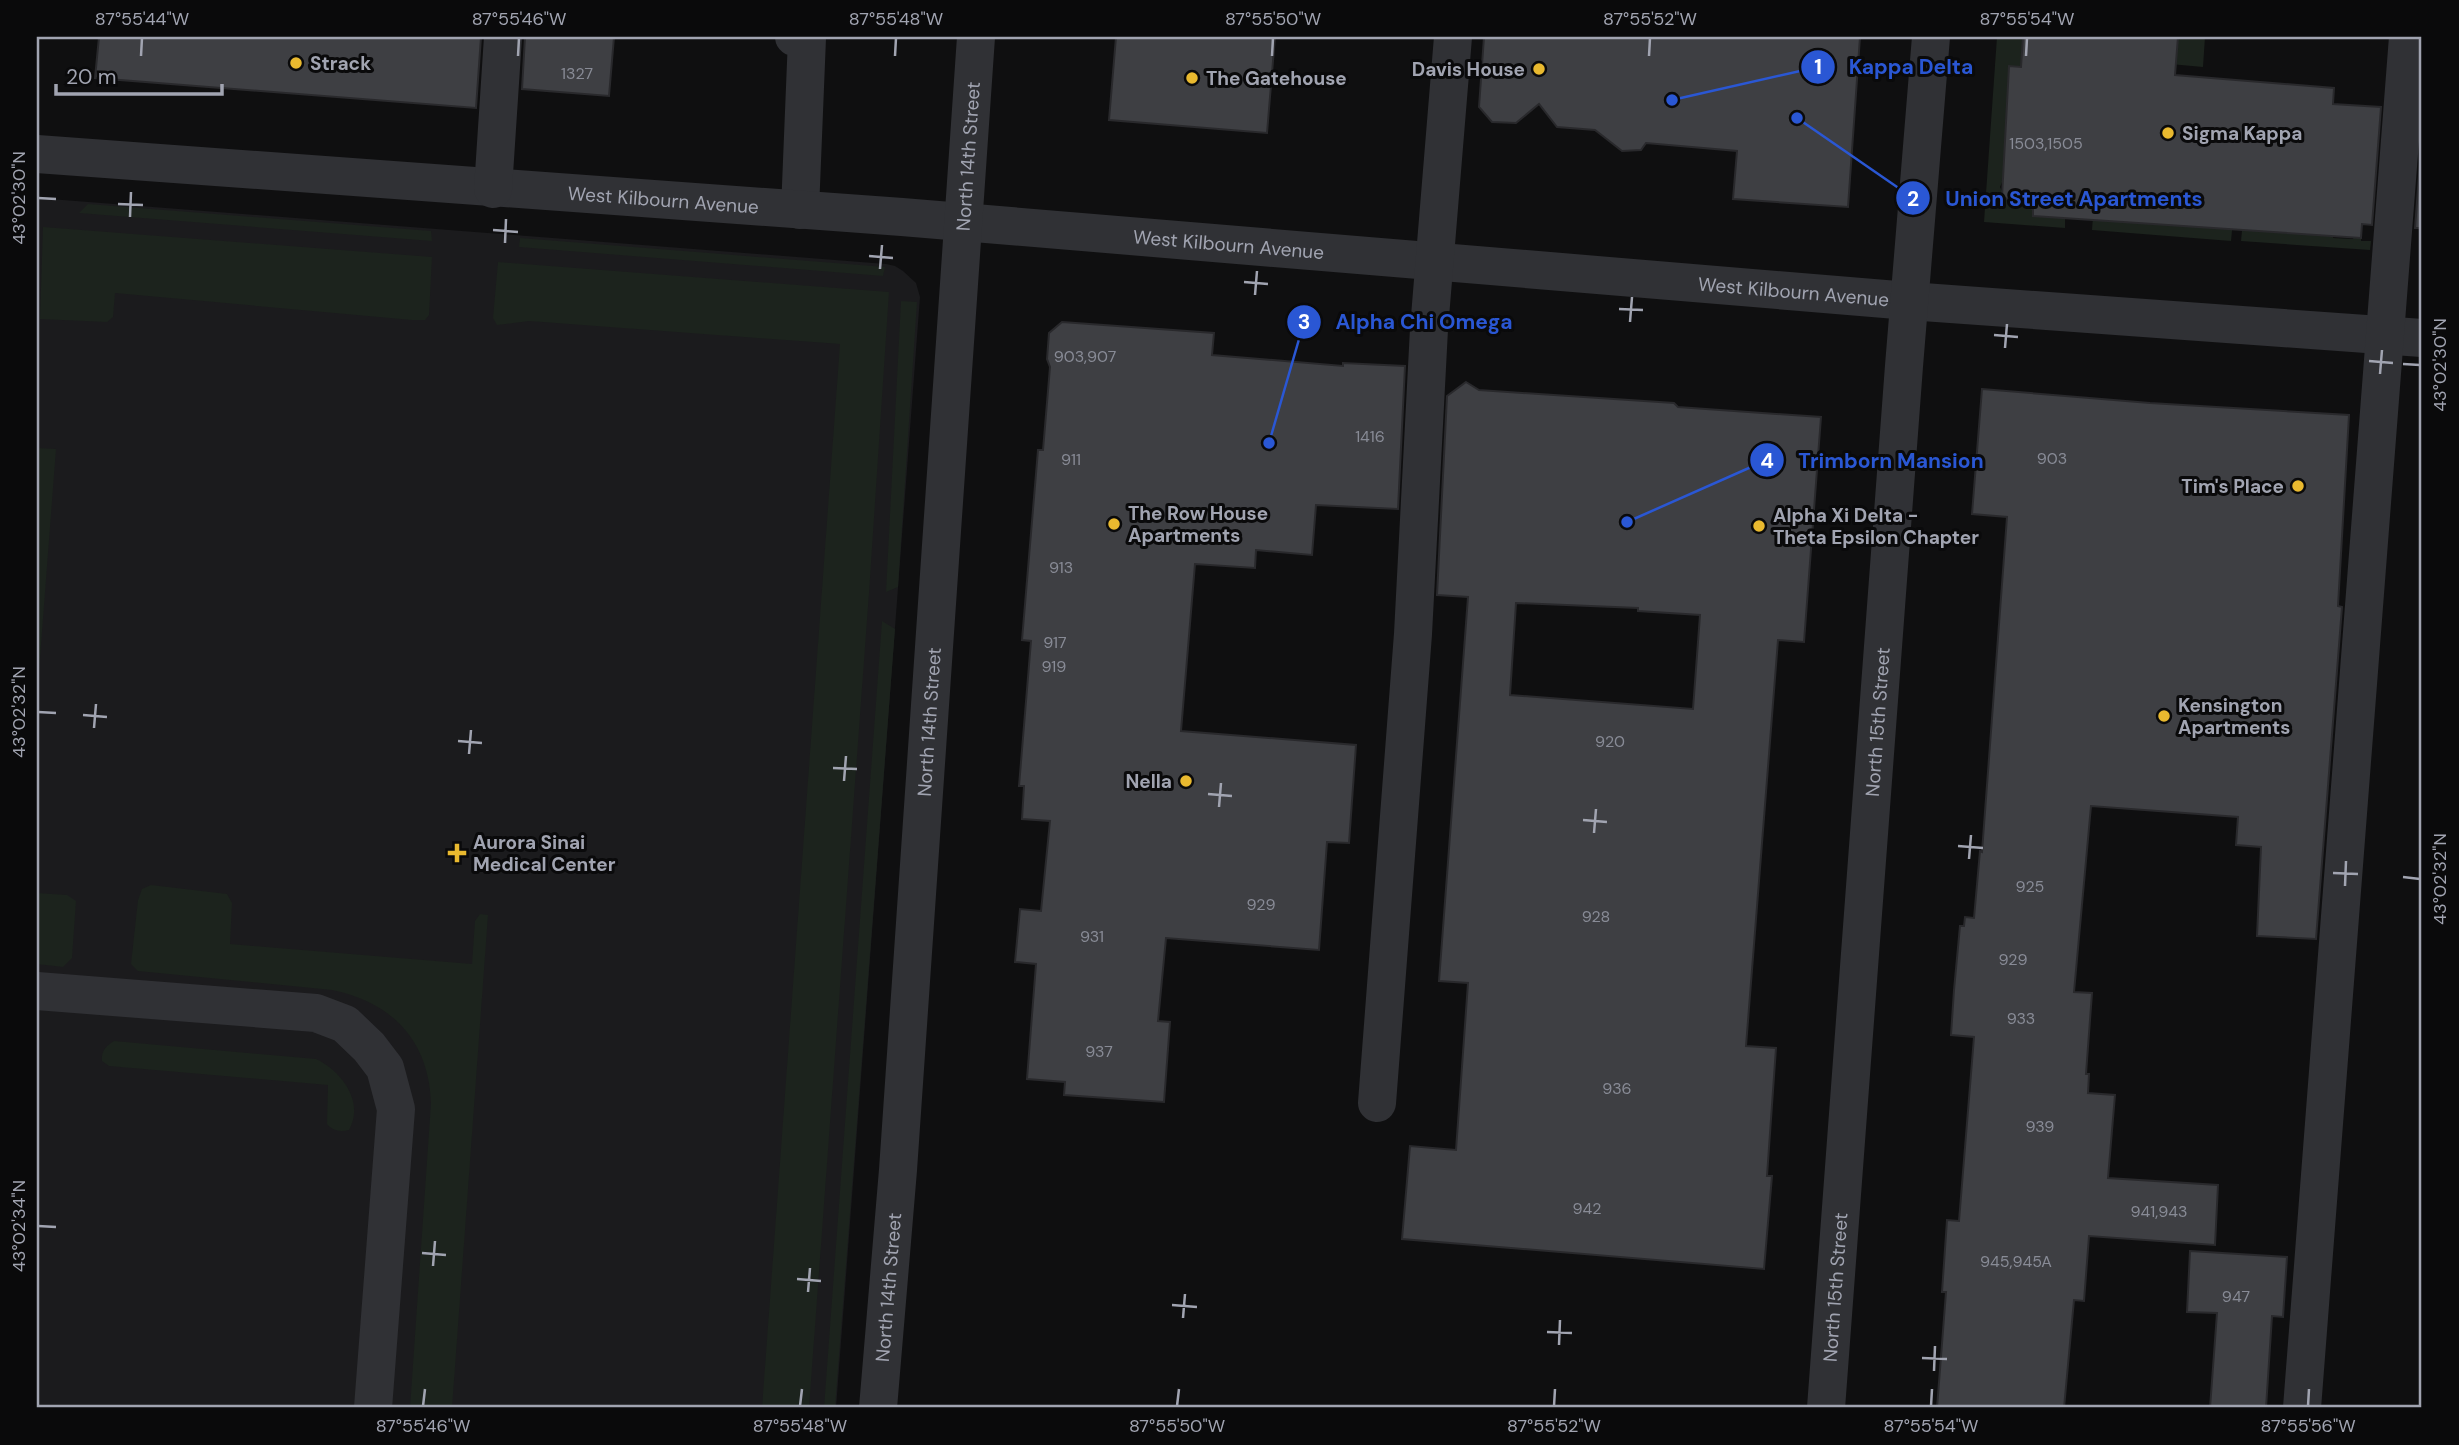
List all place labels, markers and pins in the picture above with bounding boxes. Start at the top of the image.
callout: Kappa Delta [1800,46,1988,88]
place label: Strack [310,51,371,76]
marker: Strack [288,55,304,71]
place label: Davis House [1412,57,1525,82]
marker: Davis House [1531,61,1547,77]
place label: The Gatehouse [1206,66,1347,91]
marker: The Gatehouse [1184,70,1200,86]
place label: Sigma Kappa [2182,121,2302,146]
marker: Sigma Kappa [2160,125,2176,141]
callout: Union Street Apartments [1896,177,2216,219]
callout: Alpha Chi Omega [1286,301,1526,343]
callout: Trimborn Mansion [1749,439,1998,481]
place label: Tim's Place [2181,474,2284,499]
marker: Tim's Place [2290,478,2306,494]
place label: The Row House Apartments [1128,501,1268,548]
place label: Alpha Xi Delta - Theta Epsilon Chapter [1773,503,1979,550]
marker: The Row House Apartments [1106,516,1122,532]
marker: Alpha Xi Delta - Theta Epsilon Chapter [1751,518,1767,534]
place label: Kensington Apartments [2178,693,2290,740]
marker: Kensington Apartments [2156,708,2172,724]
place label: Nella [1125,769,1172,794]
marker: Nella [1178,773,1194,789]
place label: Aurora Sinai Medical Center [473,830,616,877]
marker: Aurora Sinai Medical Center [447,843,467,863]

